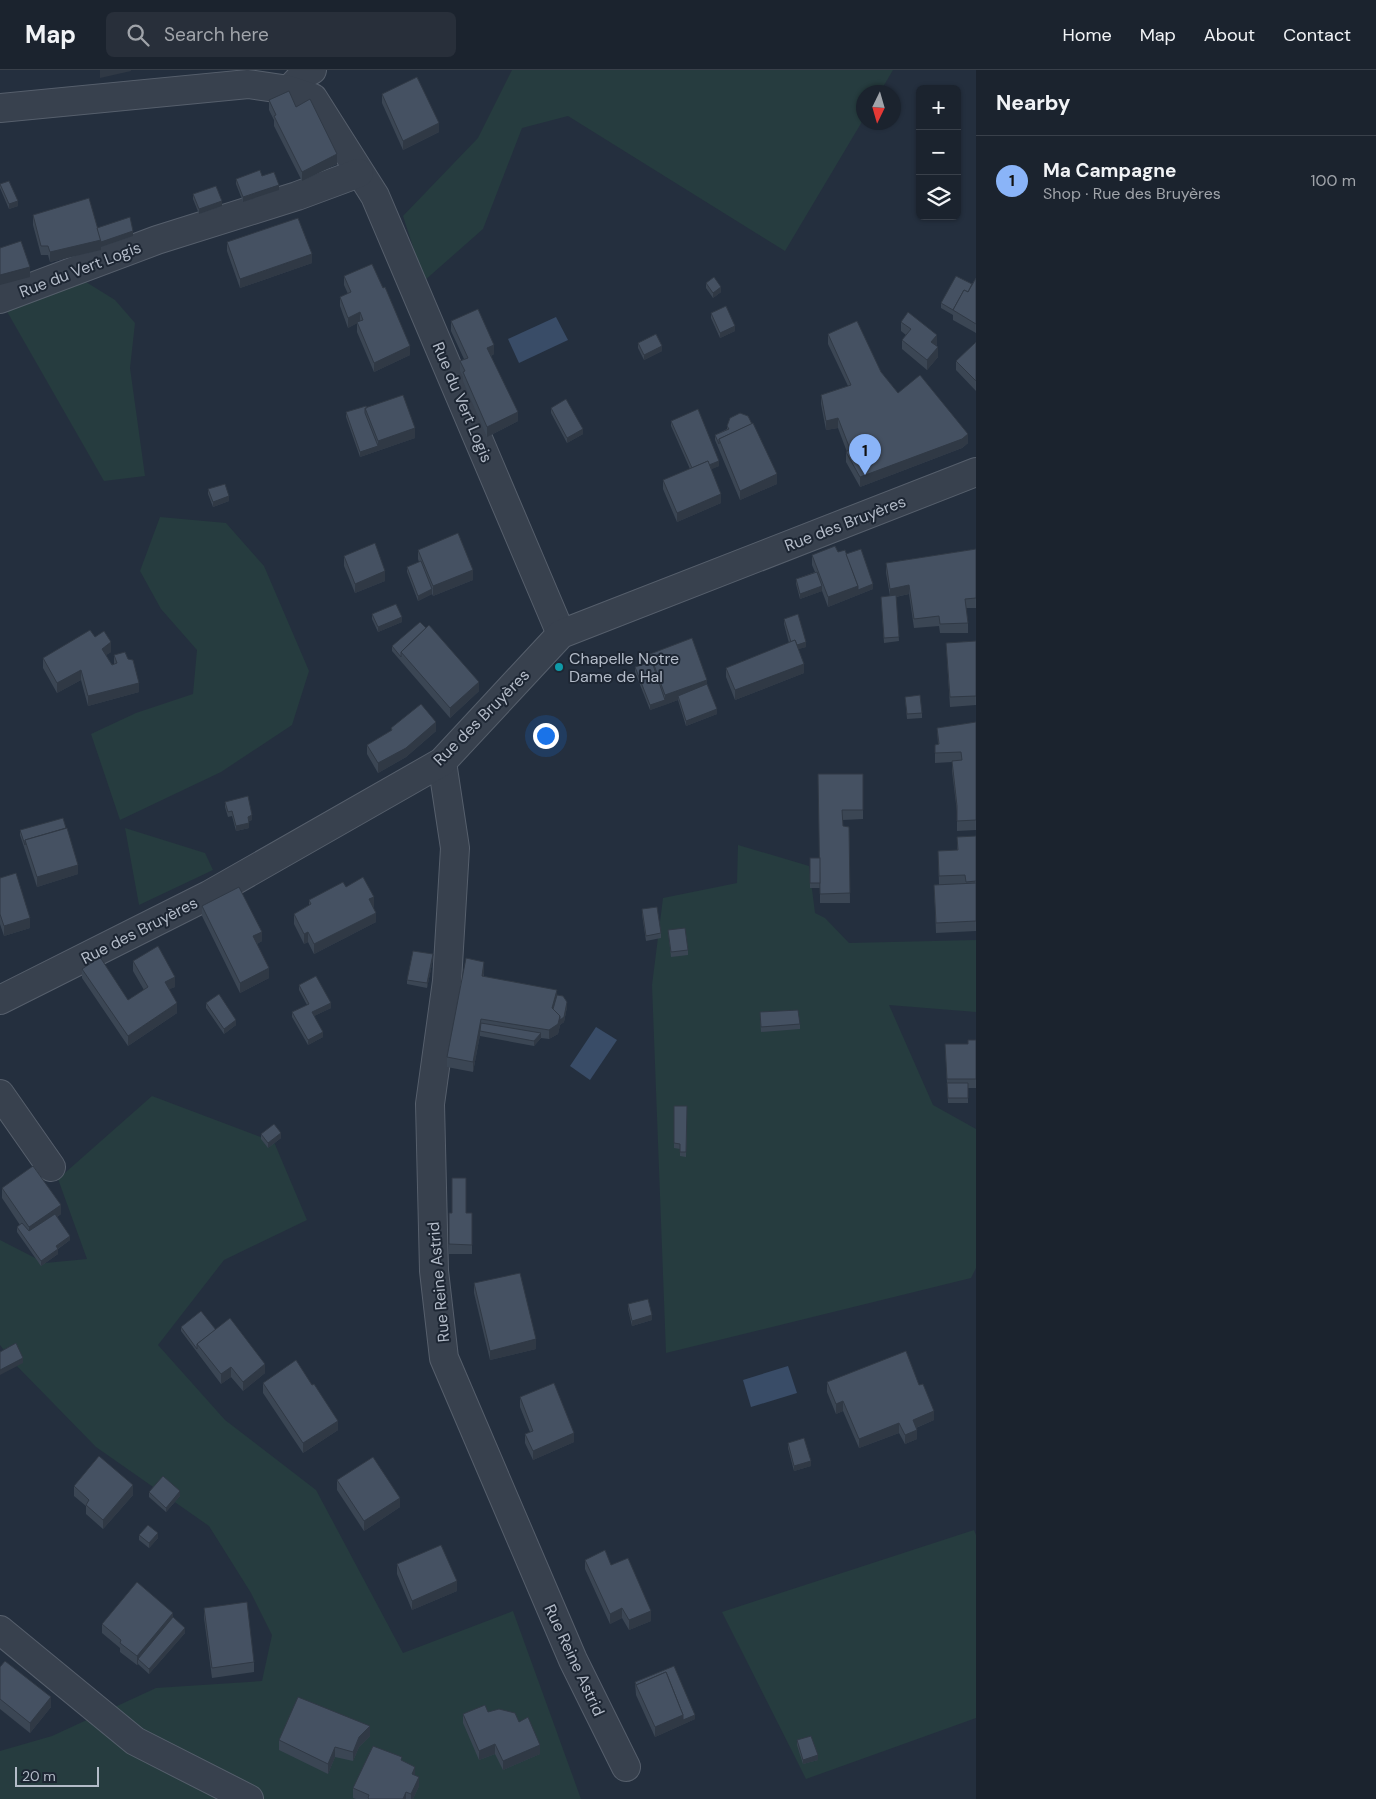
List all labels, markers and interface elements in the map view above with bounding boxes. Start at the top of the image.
search box [106,12,456,57]
text: Map [25,19,76,50]
icon: search [124,21,152,49]
text: Search here [164,22,269,47]
text: Home [1062,23,1112,47]
text: Map [1140,23,1176,47]
text: About [1204,23,1255,47]
text: Contact [1283,23,1351,47]
north arrow [856,85,901,130]
map controls [916,85,961,220]
button: + [916,85,961,130]
text: Nearby [996,89,1070,117]
button: − [916,130,961,175]
text: Ma Campagne [1043,158,1177,183]
text: 1 [1009,170,1015,191]
text: 100 m [1311,170,1356,191]
button: layers [916,175,961,220]
text: Shop · Rue des Bruyères [1043,183,1221,204]
street label: Rue du Vert Logis [16,237,144,302]
street label: Rue du Vert Logis [428,339,497,466]
pin: 1 [849,434,881,475]
street label: Rue des Bruyères [782,491,909,556]
place label: Chapelle Notre Dame de Hal [569,648,679,687]
marker: Chapelle Notre Dame de Hal [553,661,565,673]
street label: Rue des Bruyères [429,665,534,770]
your location [533,723,559,749]
street label: Rue des Bruyères [77,892,201,969]
street label: Rue Reine Astrid [423,1221,454,1343]
street label: Rue Reine Astrid [539,1601,610,1719]
scale bar [15,1764,99,1787]
text: 20 m [22,1767,56,1785]

